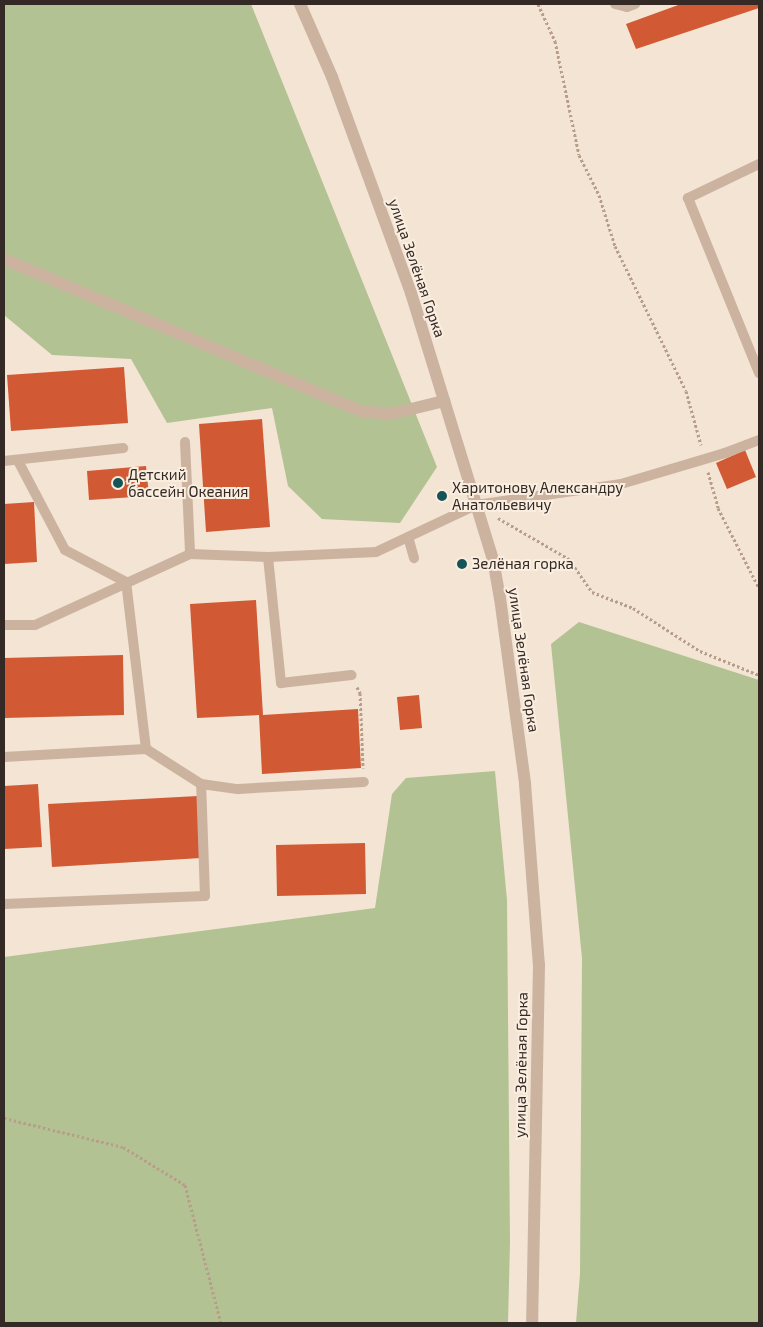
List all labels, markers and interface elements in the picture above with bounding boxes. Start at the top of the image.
street label: улица Зелёная Горка [385,196,449,340]
place label: Детский бассейн Океания [128,465,248,500]
marker: Детский бассейн Океания [112,477,124,489]
place label: Харитонову Александру Анатольевичу [452,478,623,513]
marker: Харитонову Александру Анатольевичу [436,490,448,502]
place label: Зелёная горка [472,555,574,573]
marker: Зелёная горка [456,558,468,570]
street label: улица Зелёная Горка [505,587,543,733]
street label: улица Зелёная Горка [511,992,531,1138]

